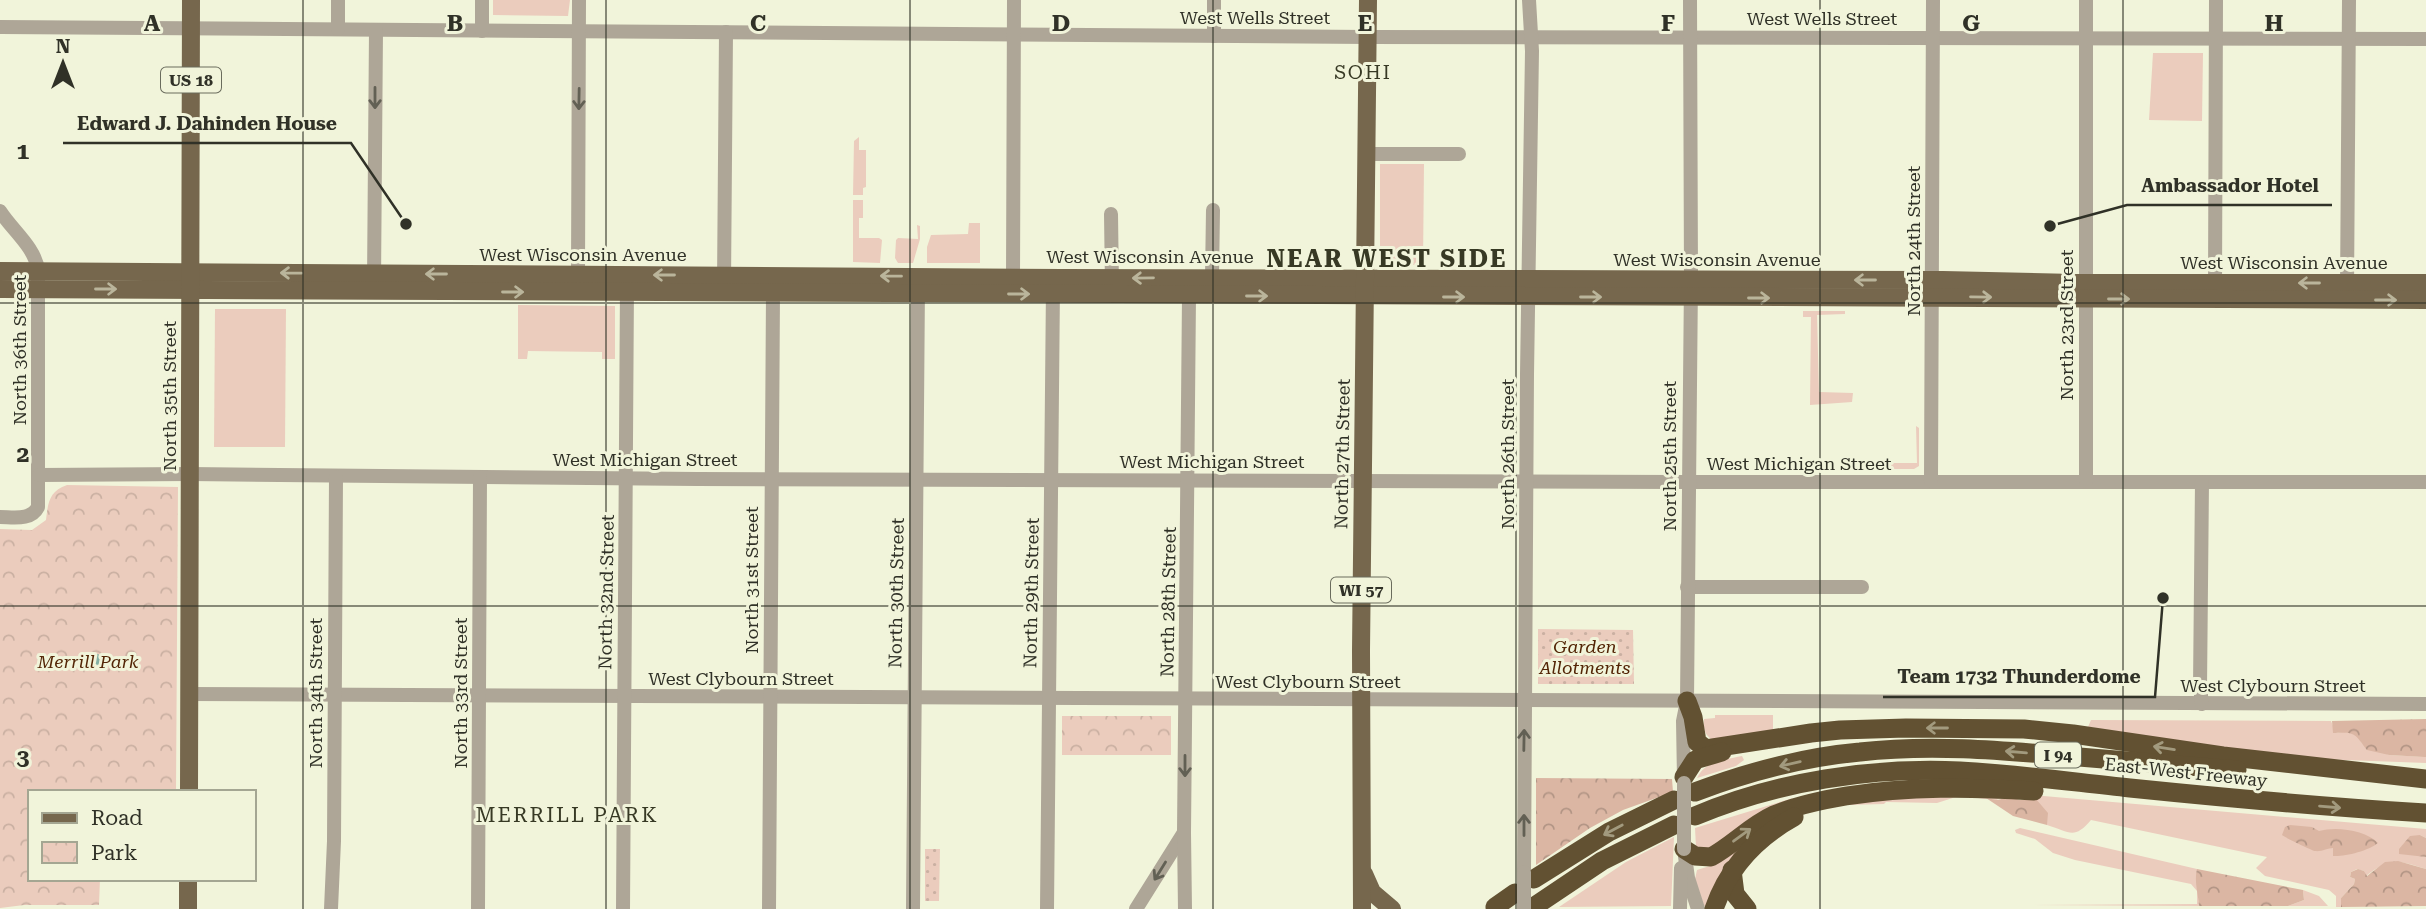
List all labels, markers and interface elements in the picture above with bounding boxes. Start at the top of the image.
street label: West Wells Street [1180,7,1330,28]
street label: West Wells Street [1747,8,1897,29]
text: A [144,10,161,37]
text: B [447,10,463,37]
text: C [750,10,766,37]
text: D [1052,10,1070,37]
text: E [1358,10,1372,37]
text: F [1661,10,1675,37]
text: G [1962,10,1980,37]
text: H [2265,10,2284,37]
north arrow [28,28,98,98]
text: N [56,35,71,58]
district label: SOHI [1334,61,1392,84]
road number: US 18 [161,68,221,92]
one-way arrow [368,86,382,109]
one-way arrow [572,88,585,111]
callout: Edward J. Dahinden House [63,103,351,143]
text: Edward J. Dahinden House [77,112,337,135]
text: 1 [17,138,30,165]
street label: North 24th Street [1903,165,1924,316]
callout: Ambassador Hotel [2127,165,2332,205]
text: Ambassador Hotel [2141,174,2319,197]
street label: West Wisconsin Avenue [479,244,687,265]
district label: NEAR WEST SIDE [1267,245,1507,273]
street label: West Wisconsin Avenue [1046,246,1254,267]
street label: West Wisconsin Avenue [1613,249,1821,270]
street label: North 23rd Street [2056,249,2077,400]
street label: West Wisconsin Avenue [2180,252,2388,273]
one-way arrow [280,266,303,280]
one-way arrow [425,267,448,281]
one-way arrow [653,268,676,282]
one-way arrow [880,269,903,283]
one-way arrow [1132,271,1155,284]
one-way arrow [1853,273,1876,287]
street label: North 36th Street [9,274,30,425]
one-way arrow [2298,276,2321,290]
one-way arrow [95,282,118,296]
one-way arrow [501,285,524,299]
one-way arrow [1007,287,1030,301]
one-way arrow [1245,289,1268,303]
one-way arrow [1442,290,1465,304]
one-way arrow [1579,290,1602,304]
one-way arrow [1747,291,1770,305]
one-way arrow [1970,291,1993,304]
one-way arrow [2107,292,2130,306]
one-way arrow [2375,293,2398,307]
street label: North 35th Street [159,320,180,471]
street label: North 27th Street [1330,378,1354,529]
street label: North 26th Street [1497,378,1518,529]
street label: North 25th Street [1659,380,1680,531]
text: 2 [17,441,29,468]
street label: West Michigan Street [552,449,738,470]
street label: West Michigan Street [1119,451,1305,472]
street label: West Michigan Street [1706,453,1892,474]
street label: North 31st Street [741,506,762,654]
street label: North 32nd Street [594,514,618,670]
street label: North 30th Street [884,517,908,668]
street label: North 29th Street [1019,517,1043,668]
street label: North 28th Street [1156,526,1180,677]
road number: WI 57 [1331,578,1391,603]
street label: North 34th Street [305,617,326,768]
street label: North 33rd Street [450,617,471,768]
park label: Garden Allotments [1539,636,1630,678]
park label: Merrill Park [37,651,139,672]
callout: Team 1732 Thunderdome [1883,657,2155,697]
text: Team 1732 Thunderdome [1897,665,2141,688]
street label: West Clybourn Street [648,668,834,689]
street label: West Clybourn Street [1215,671,1401,692]
street label: West Clybourn Street [2180,675,2366,696]
one-way arrow [1926,721,1949,735]
one-way arrow [1517,729,1531,752]
one-way arrow [2153,741,2176,754]
road number: I 94 [2035,742,2081,768]
text: 3 [17,744,30,771]
one-way arrow [2005,745,2028,758]
street label: East-West Freeway [2104,753,2269,791]
one-way arrow [1178,754,1192,777]
one-way arrow [1779,757,1802,771]
legend [28,790,256,881]
one-way arrow [2319,801,2341,814]
district label: MERRILL PARK [475,803,659,827]
text: Road [91,806,143,830]
one-way arrow [1517,814,1531,837]
one-way arrow [1603,823,1623,837]
one-way arrow [1732,828,1751,842]
text: Park [91,841,137,865]
one-way arrow [1152,860,1166,880]

